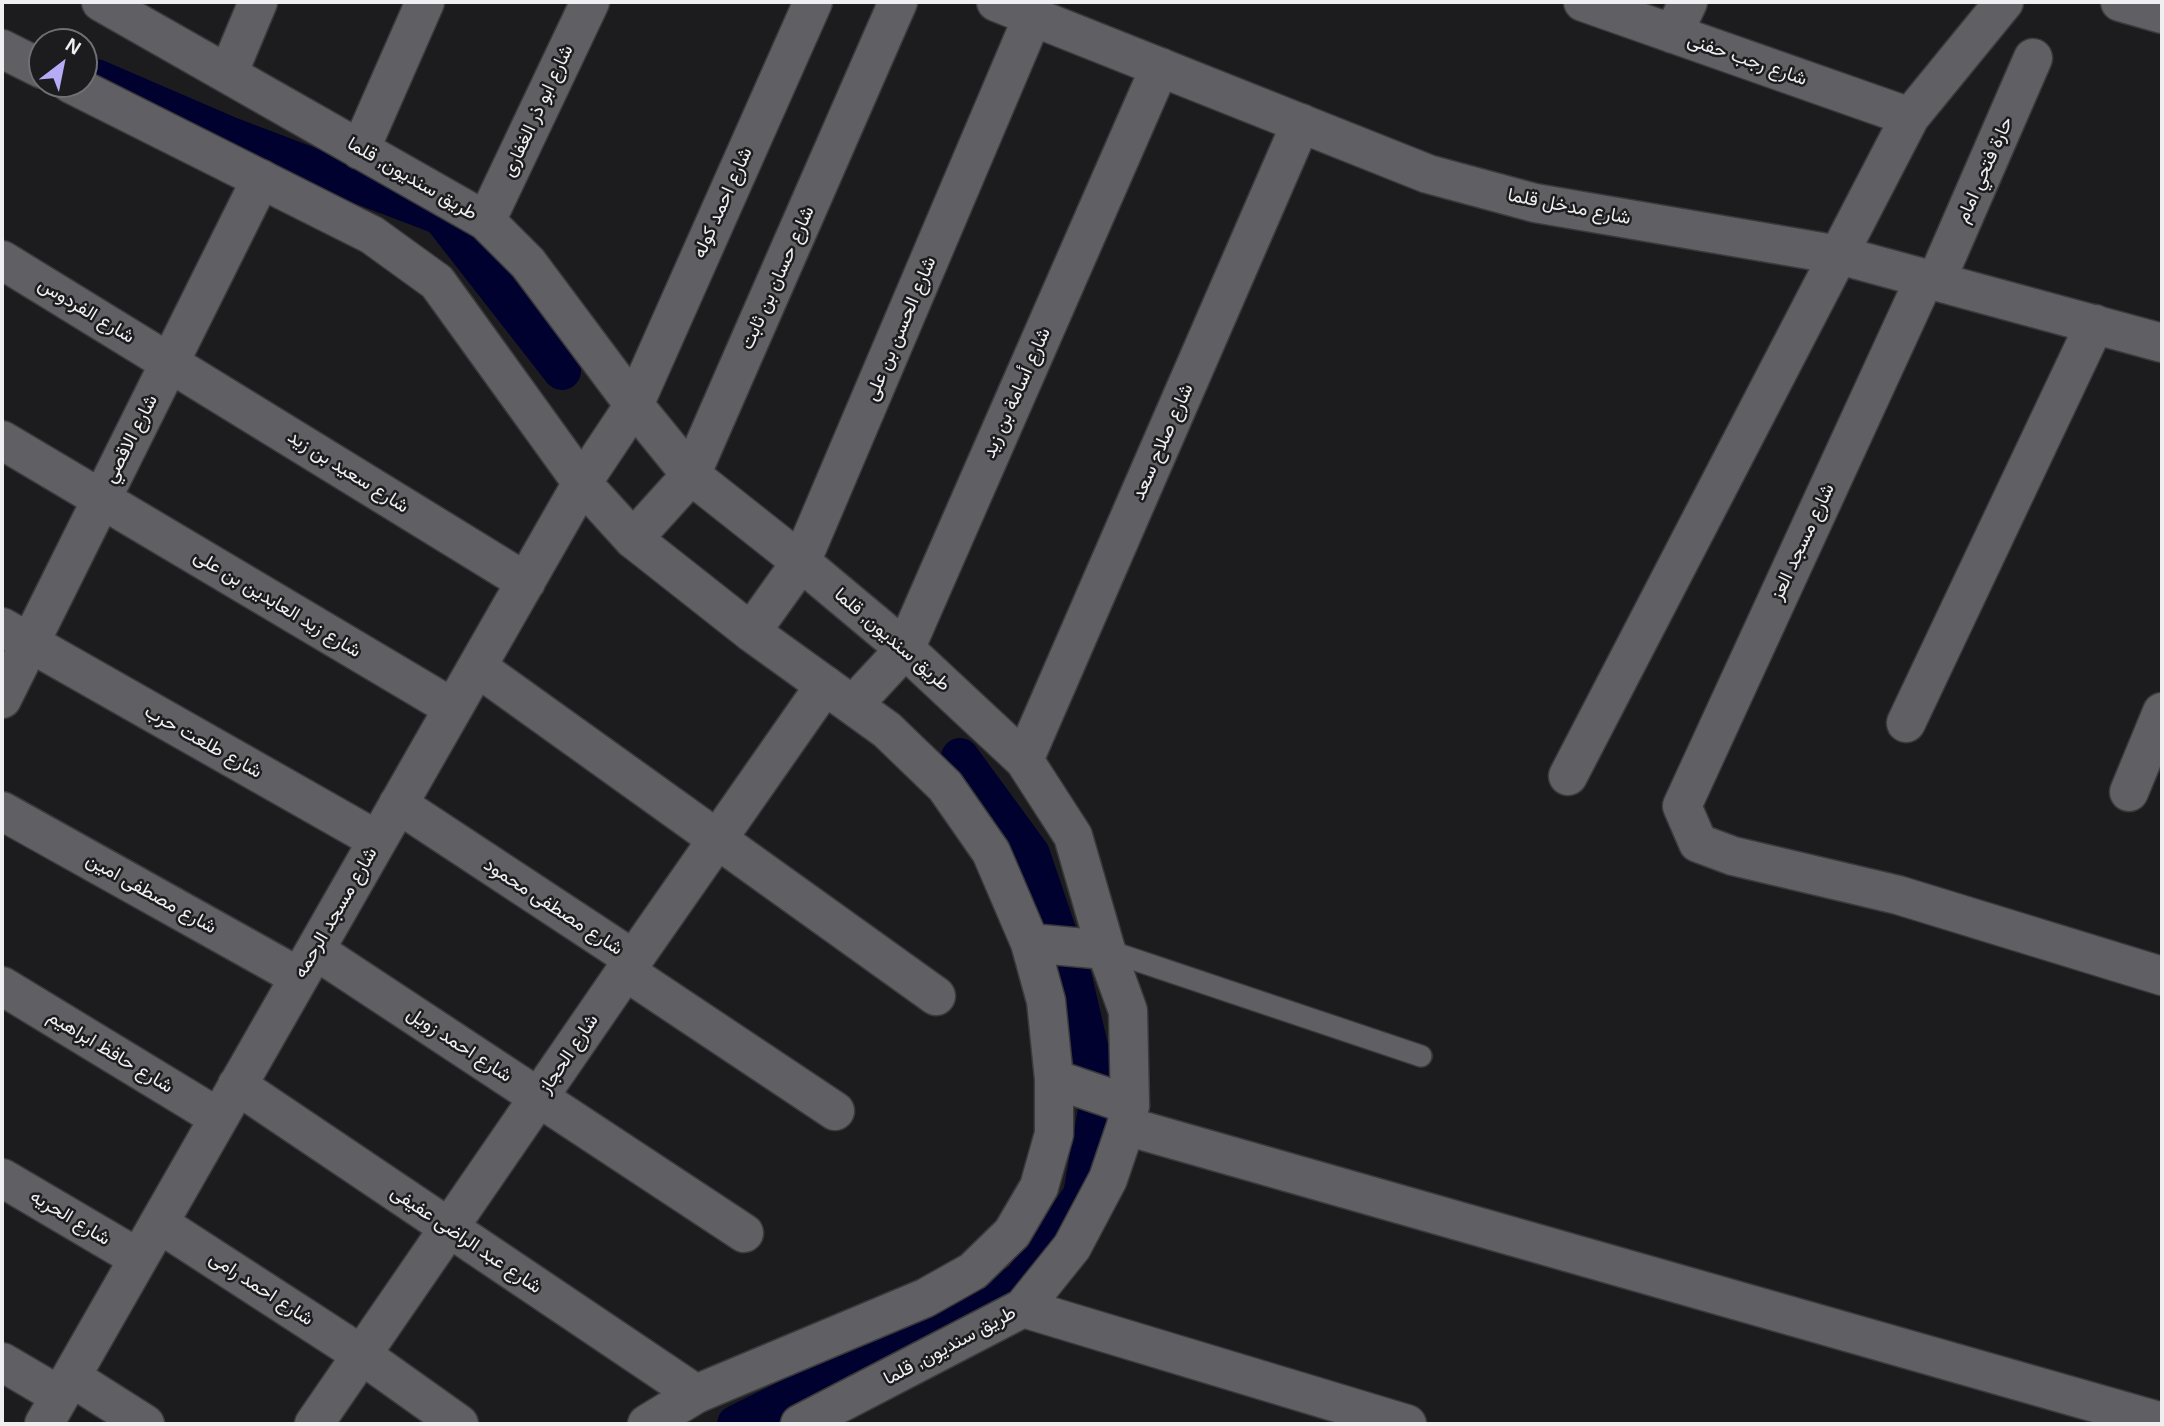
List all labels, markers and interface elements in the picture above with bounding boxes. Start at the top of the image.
north arrow [28,28,98,98]
street label: شارع رجب حفنى [1684,29,1810,91]
text: N [62,34,85,59]
street label: شارع ابو ذر الغفارى [497,41,579,181]
street label: حارة فتحي امام [1951,113,2019,227]
street label: طريق سنديون, قلما [343,133,481,225]
street label: شارع احمد كوله [688,144,758,262]
street label: شارع مدخل قلما [1505,184,1633,230]
street label: شارع حسان بن ثابت [736,203,820,353]
street label: شارع الحسن بن على [860,254,942,404]
street label: شارع الفردوس [34,273,138,349]
street label: شارع أسامة بن زيد [978,324,1056,462]
street label: شارع صلاح سعد [1127,380,1199,504]
street label: شارع الاقصي [99,391,163,487]
street label: شارع سعيد بن زيد [283,426,413,518]
street label: شارع مسجد العز [1766,480,1840,604]
street label: شارع زيد العابدين بن على [189,545,365,663]
street label: طريق سنديون, قلما [829,583,955,697]
street label: شارع طلعت حرب [140,700,266,784]
street label: شارع مسجد الرحمه [289,844,383,982]
street label: شارع مصطفى امين [82,849,220,939]
street label: شارع مصطفى محمود [479,853,627,961]
street label: شارع احمد زويل [402,1003,516,1087]
street label: شارع حافظ ابراهيم [43,1006,177,1098]
street label: شارع الحجاز [534,1010,604,1098]
street label: شارع عبد الراضى عفيفى [386,1181,546,1299]
street label: شارع الحريه [26,1185,114,1251]
street label: شارع احمد رامى [205,1247,317,1331]
street label: طريق سنديون, قلما [880,1302,1020,1390]

